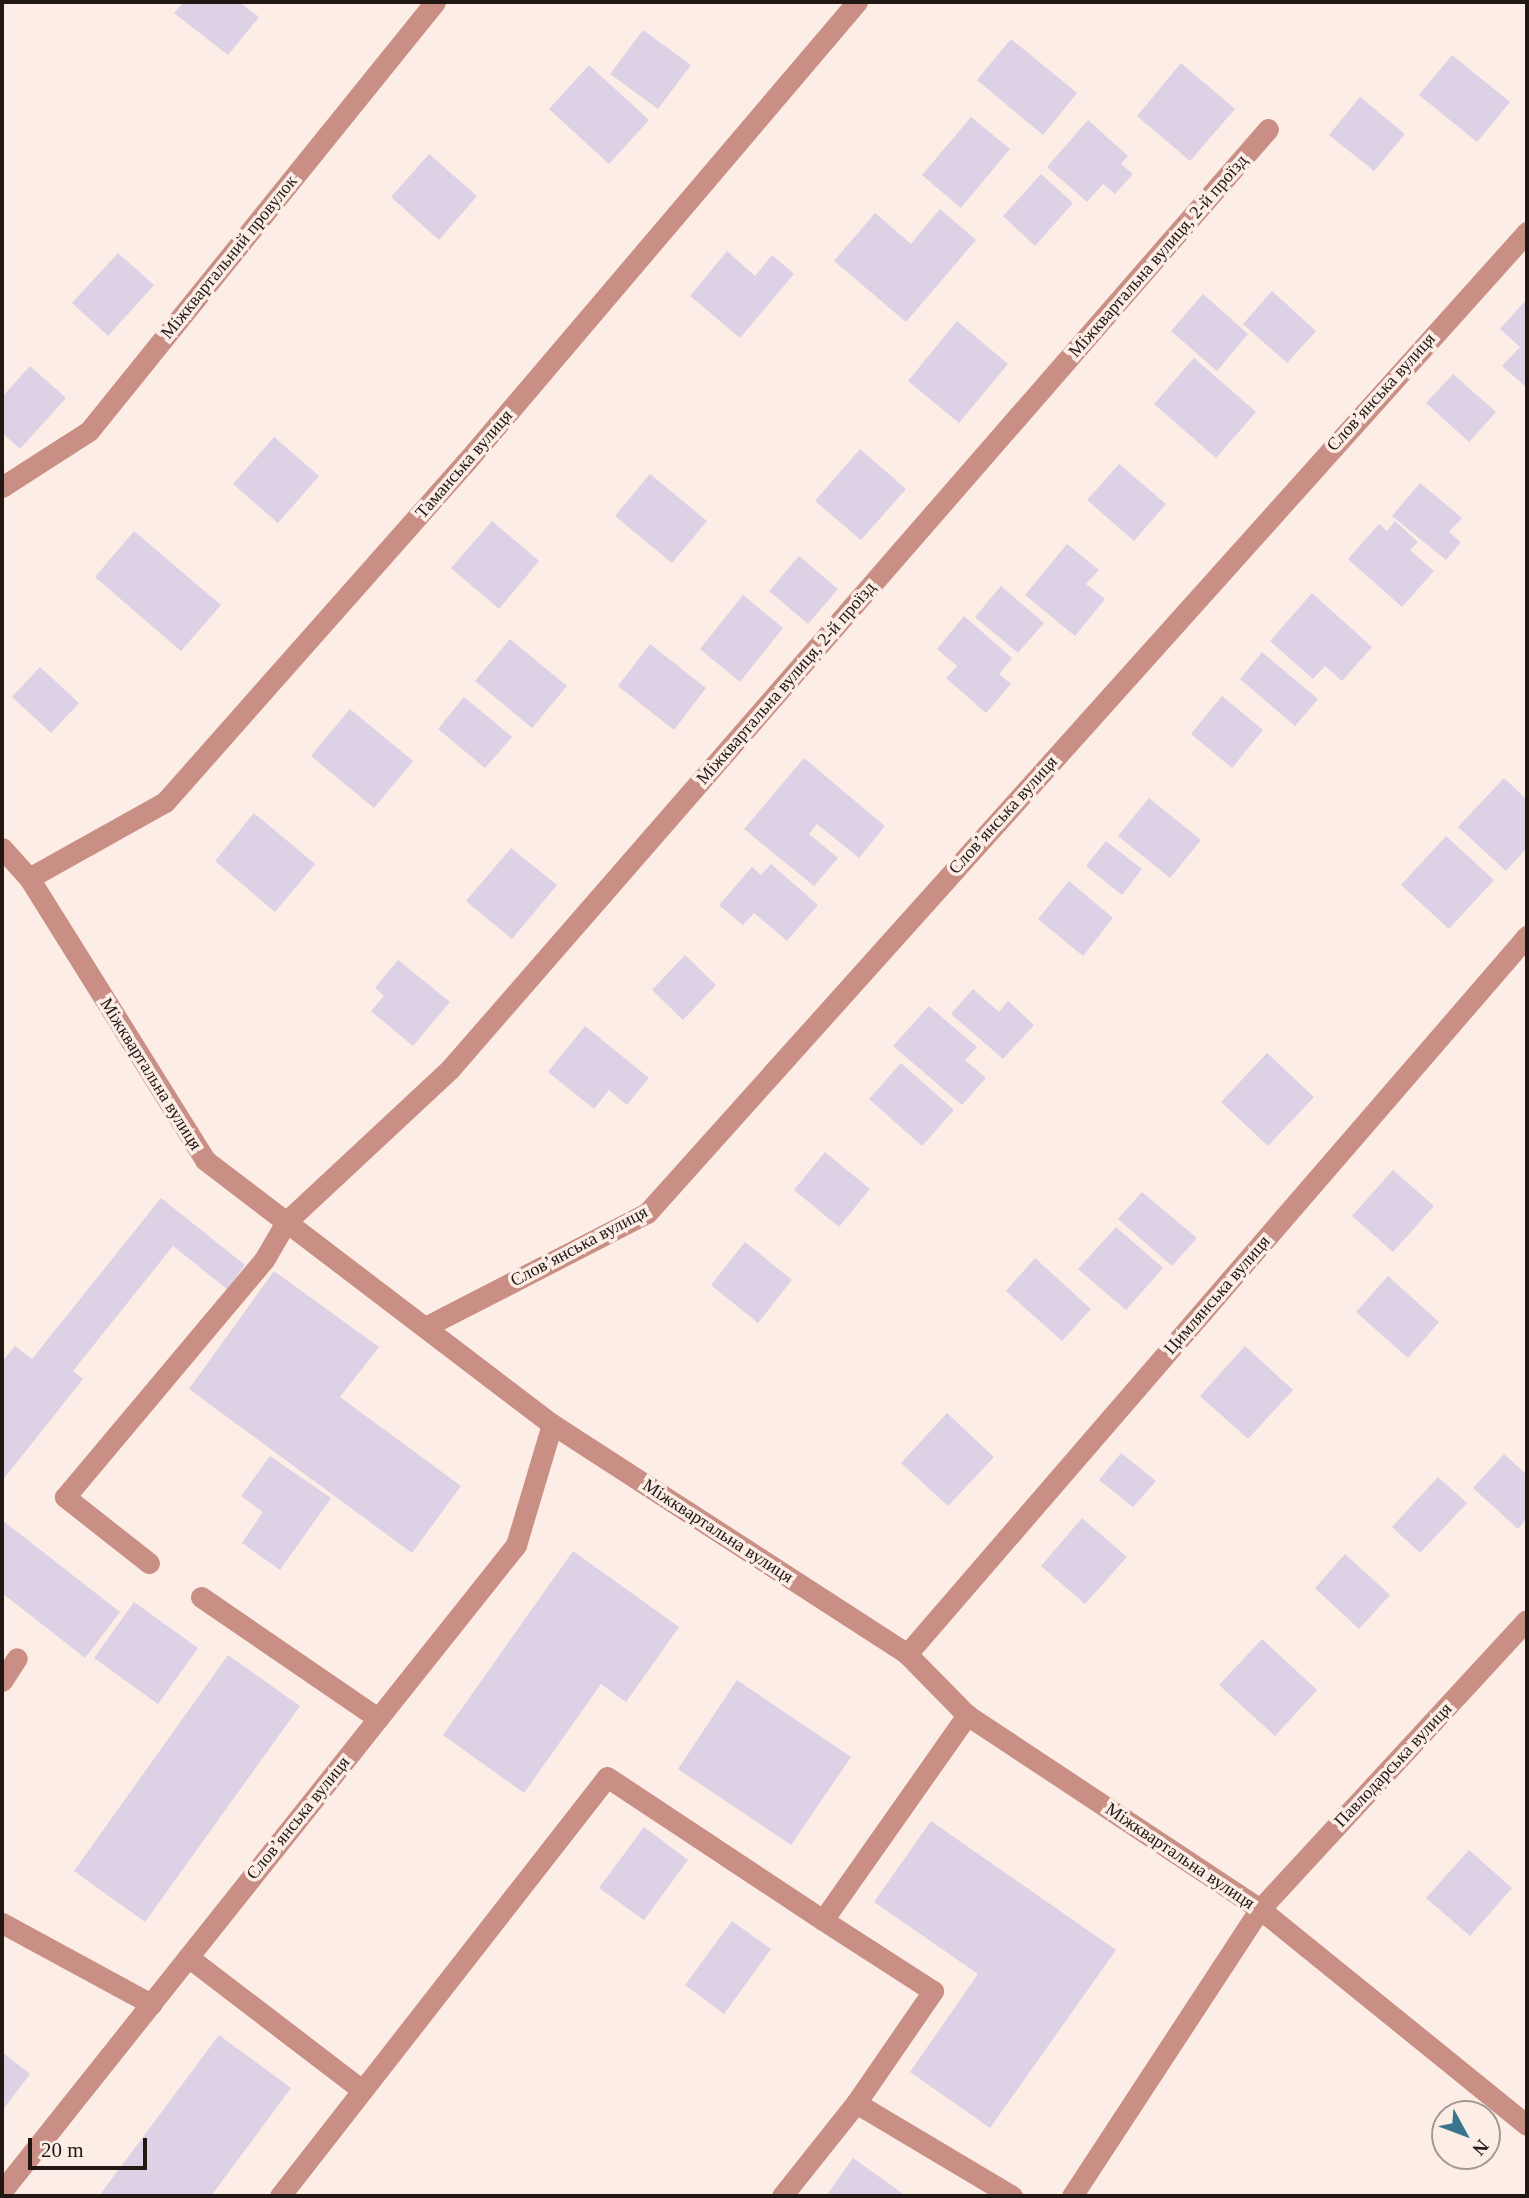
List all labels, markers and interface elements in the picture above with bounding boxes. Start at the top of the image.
street label: Міжквартальна вулиця, 2-й проїзд [1064,150,1252,362]
street label: Міжквартальний провулок [156,171,302,343]
street label: Слов’янська вулиця [1322,328,1440,456]
street label: Таманська вулиця [411,405,517,523]
street label: Міжквартальна вулиця, 2-й проїзд [692,577,880,789]
street label: Слов’янська вулиця [944,751,1062,879]
street label: Міжквартальна вулиця [95,994,207,1154]
street label: Слов’янська вулиця [507,1201,651,1291]
street label: Цимлянська вулиця [1159,1231,1275,1359]
street label: Міжквартальна вулиця [639,1474,797,1588]
street label: Павлодарська вулиця [1330,1698,1456,1832]
street label: Слов’янська вулиця [242,1752,354,1884]
street label: Міжквартальна вулиця [1101,1798,1259,1914]
north arrow [1431,2100,1501,2170]
scale bar [32,2124,150,2168]
text: N [1468,2136,1493,2160]
text: 20 m [41,2138,84,2162]

